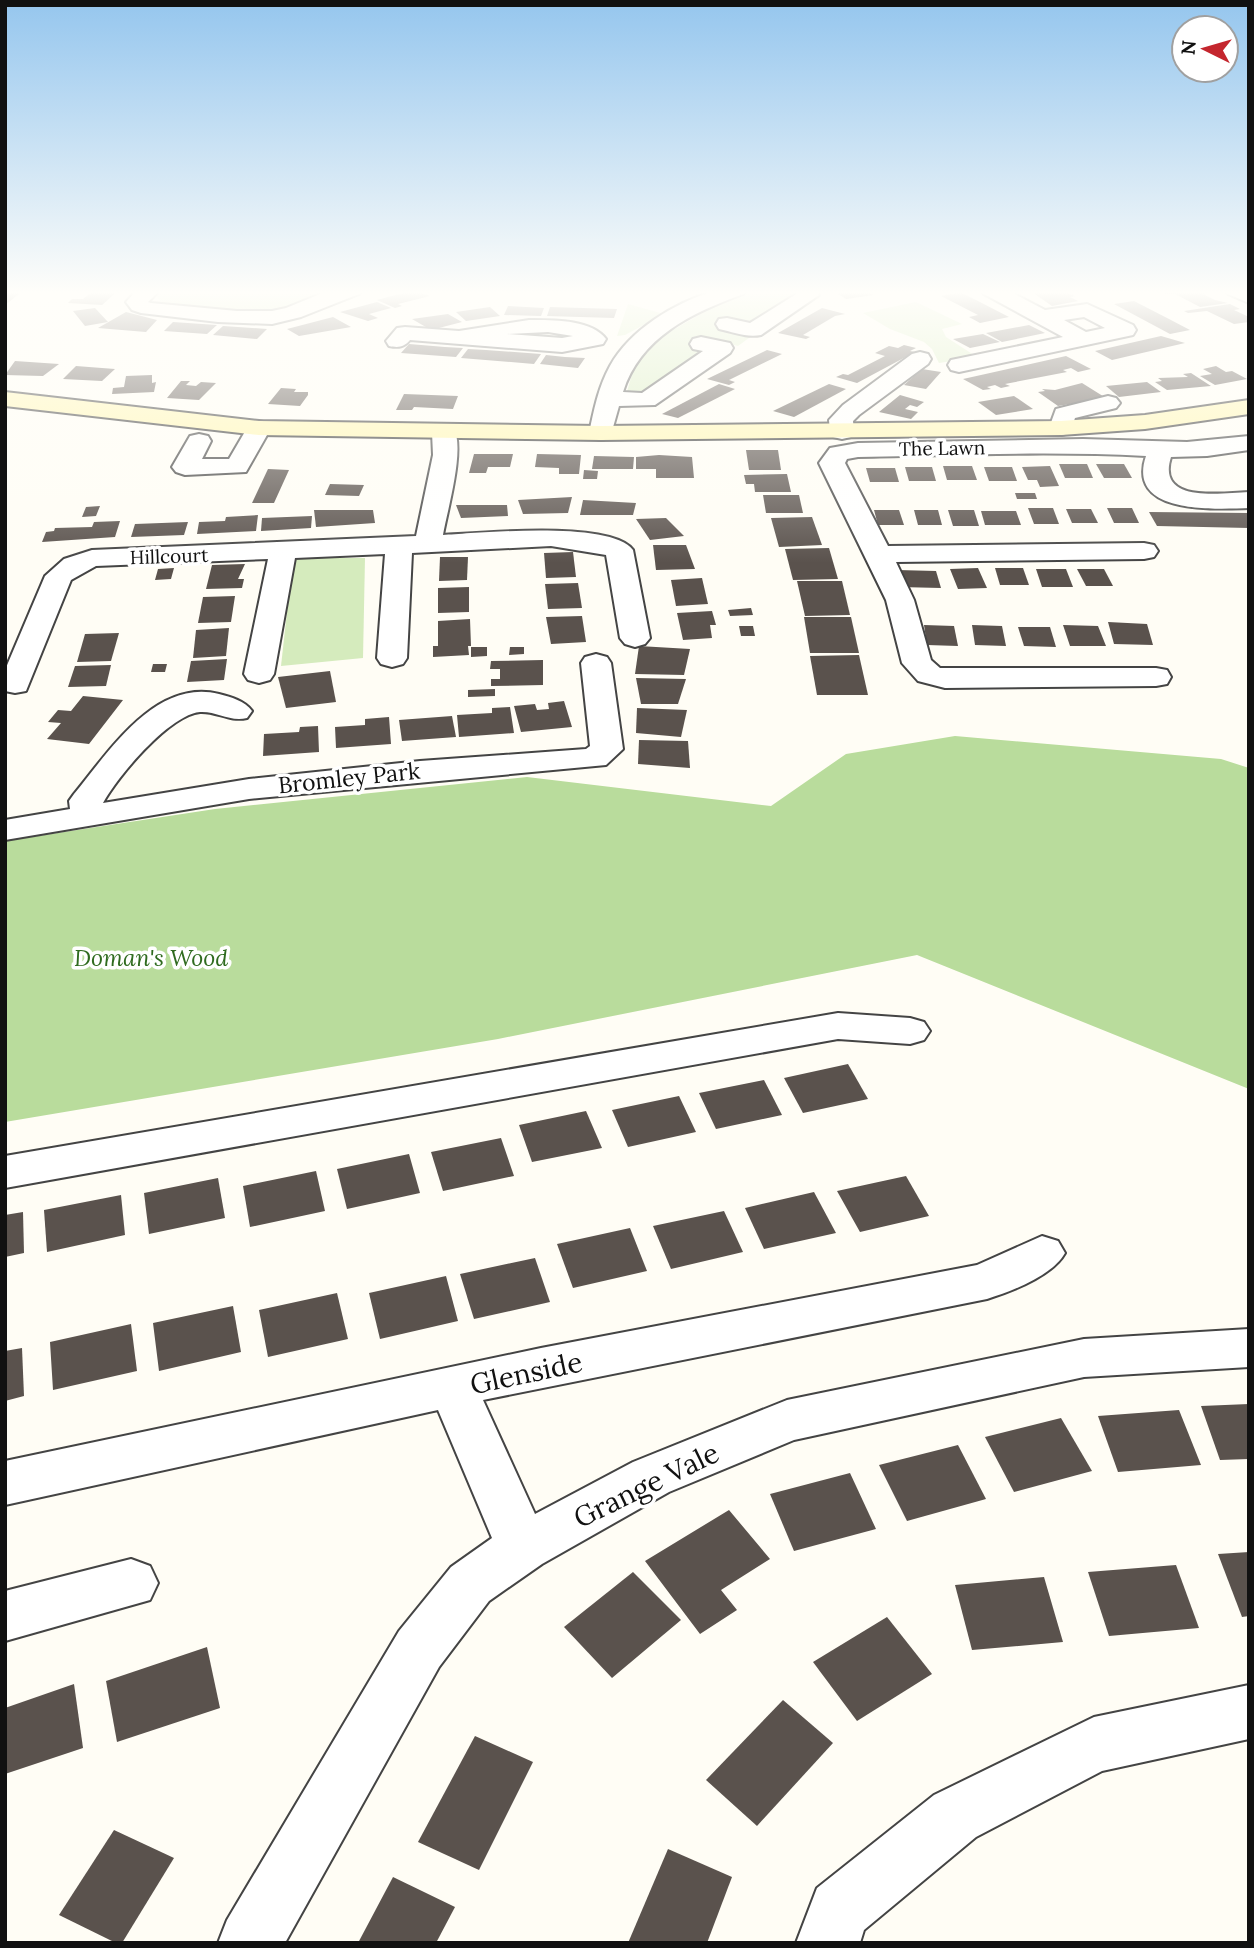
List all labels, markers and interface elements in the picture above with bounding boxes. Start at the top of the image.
north arrow [1170,14,1240,84]
text: N [1175,39,1201,56]
street label: The Lawn [899,435,985,461]
street label: Hillcourt [129,543,209,569]
street label: Bromley Park [277,756,422,799]
park label: Doman's Wood [74,943,228,972]
street label: Glenside [467,1344,585,1402]
street label: Grange Vale [567,1434,725,1536]

